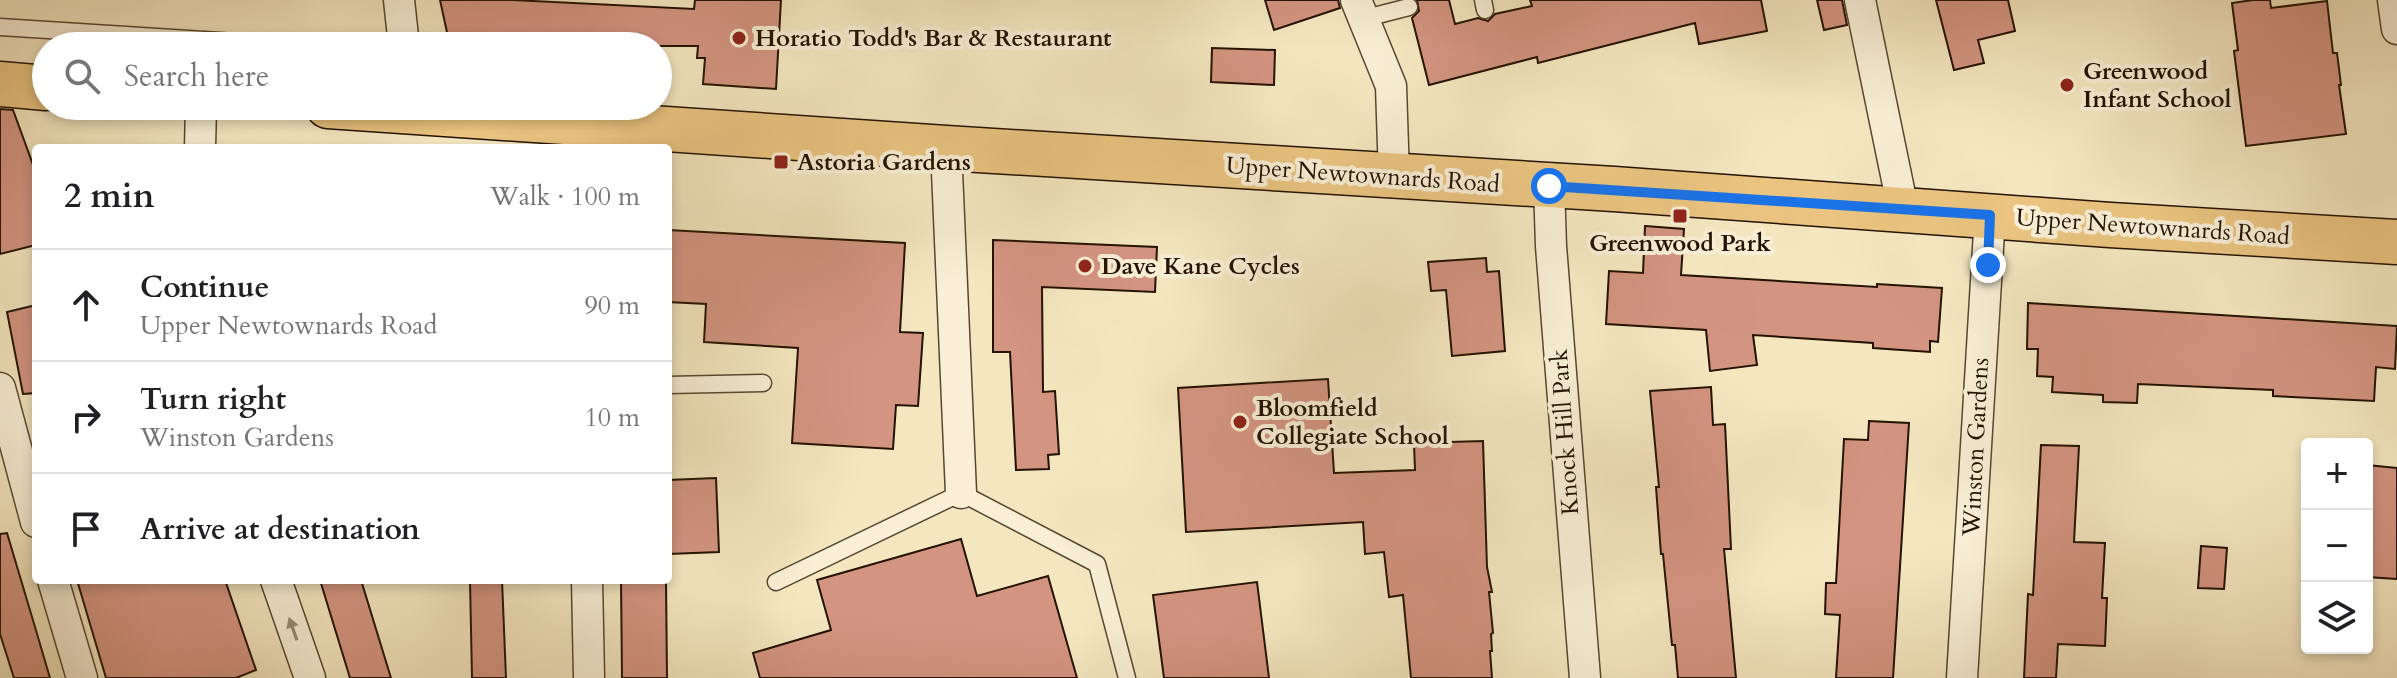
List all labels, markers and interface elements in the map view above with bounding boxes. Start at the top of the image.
place label: Horatio Todd's Bar & Restaurant [755,22,1112,55]
marker: Horatio Todd's Bar & Restaurant [730,29,748,47]
search box [32,32,672,120]
icon: search [60,54,104,98]
place label: Greenwood Infant School [2083,55,2232,116]
text: Search here [124,56,269,97]
marker: Greenwood Infant School [2058,76,2076,94]
place label: Astoria Gardens [797,146,971,179]
street label: Upper Newtownards Road [1225,149,1501,201]
marker: Astoria Gardens [772,153,790,171]
route start [1531,168,1567,204]
text: 2 min [64,173,155,219]
text: Walk · 100 m [490,179,640,214]
street label: Upper Newtownards Road [2015,201,2291,253]
marker: Greenwood Park [1671,207,1689,225]
place label: Greenwood Park [1589,227,1771,260]
route end [1970,247,2006,283]
place label: Dave Kane Cycles [1101,250,1300,283]
marker: Dave Kane Cycles [1076,257,1094,275]
text: Continue [140,267,269,308]
icon: ahead [64,283,108,327]
text: 90 m [584,288,640,323]
text: Upper Newtownards Road [140,308,437,343]
street label: Knock Hill Park [1543,348,1587,516]
street label: Winston Gardens [1955,357,1997,538]
text: Turn right [140,379,286,420]
place label: Bloomfield Collegiate School [1256,392,1449,453]
icon: right [64,395,108,439]
text: 10 m [584,400,640,435]
marker: Bloomfield Collegiate School [1231,413,1249,431]
text: Winston Gardens [140,420,334,455]
map controls [2301,438,2373,654]
button: + [2301,438,2373,510]
icon: arrive [64,507,108,551]
text: Arrive at destination [140,509,420,550]
button: − [2301,510,2373,582]
button: layers [2301,582,2373,654]
one-way arrow [286,617,298,641]

